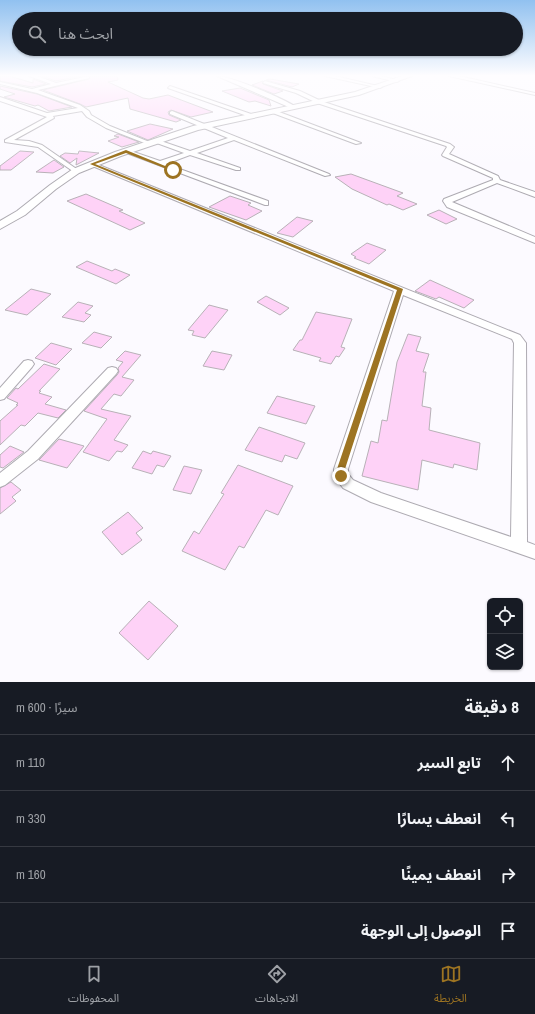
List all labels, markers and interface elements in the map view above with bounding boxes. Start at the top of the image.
search box [12,12,523,56]
icon: search [26,23,48,45]
text: ابحث هنا [58,23,113,44]
route start [164,161,182,179]
route end [332,467,350,485]
map controls [487,598,523,670]
button: locate [487,598,523,634]
button: layers [487,634,523,670]
text: 8 دقيقة [465,695,519,718]
text: سيرًا · 600 m [16,699,78,716]
text: تابع السير [417,752,481,773]
icon: ahead [497,752,519,774]
text: 110 m [16,754,45,771]
text: انعطف يسارًا [397,808,481,829]
icon: left [497,808,519,830]
text: 330 m [16,810,46,827]
text: انعطف يمينًا [401,864,481,885]
icon: right [497,864,519,886]
text: 160 m [16,866,46,883]
text: الوصول إلى الوجهة [361,920,481,941]
icon: arrive [497,920,519,942]
tab: المحفوظات [68,963,119,1010]
tab: الاتجاهات [255,963,298,1010]
tab: الخريطة [434,963,467,1010]

